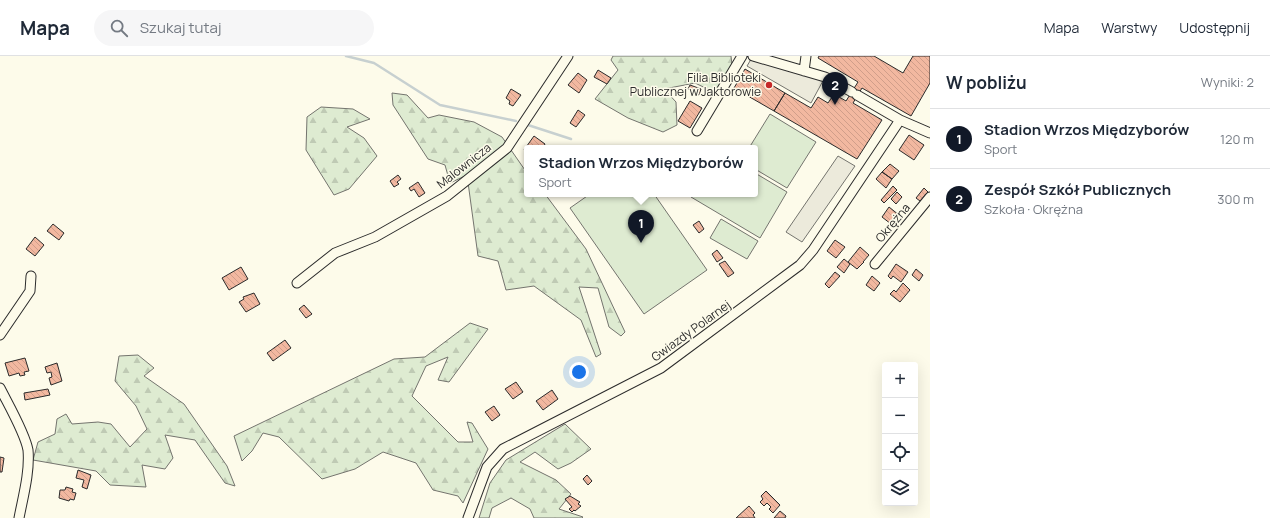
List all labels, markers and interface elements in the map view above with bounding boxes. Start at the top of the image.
search box [94,10,374,46]
text: Mapa [20,15,70,41]
icon: search [108,17,130,39]
text: Szukaj tutaj [140,17,222,38]
text: Mapa [1044,18,1079,37]
text: Warstwy [1101,18,1157,37]
text: Udostępnij [1179,18,1250,37]
place label: Filia Biblioteki Publicznej w Jaktorowie [630,69,761,100]
text: W pobliżu [946,71,1027,94]
pin: 2 [822,72,848,105]
text: Wyniki: 2 [1201,73,1254,91]
marker: Filia Biblioteki Publicznej w Jaktorowie [764,80,774,90]
text: Stadion Wrzos Międzyborów [984,119,1189,140]
text: 1 [956,130,962,148]
text: 120 m [1220,130,1254,148]
street label: Malownicza [433,139,494,192]
text: Sport [984,140,1017,158]
popup [524,145,758,197]
text: Stadion Wrzos Międzyborów [538,152,744,173]
text: Sport [538,173,572,191]
text: Zespół Szkół Publicznych [984,179,1171,200]
text: 2 [955,190,963,208]
text: 300 m [1217,190,1254,208]
street label: Okrężna [871,200,914,246]
text: Szkoła · Okrężna [984,200,1083,218]
pin: 1 [628,210,654,243]
street label: Gwiazdy Polarnej [648,296,734,365]
your location [569,362,589,382]
map controls [882,362,918,506]
button: + [882,362,918,398]
button: − [882,398,918,434]
button: locate [882,434,918,470]
button: layers [882,470,918,506]

